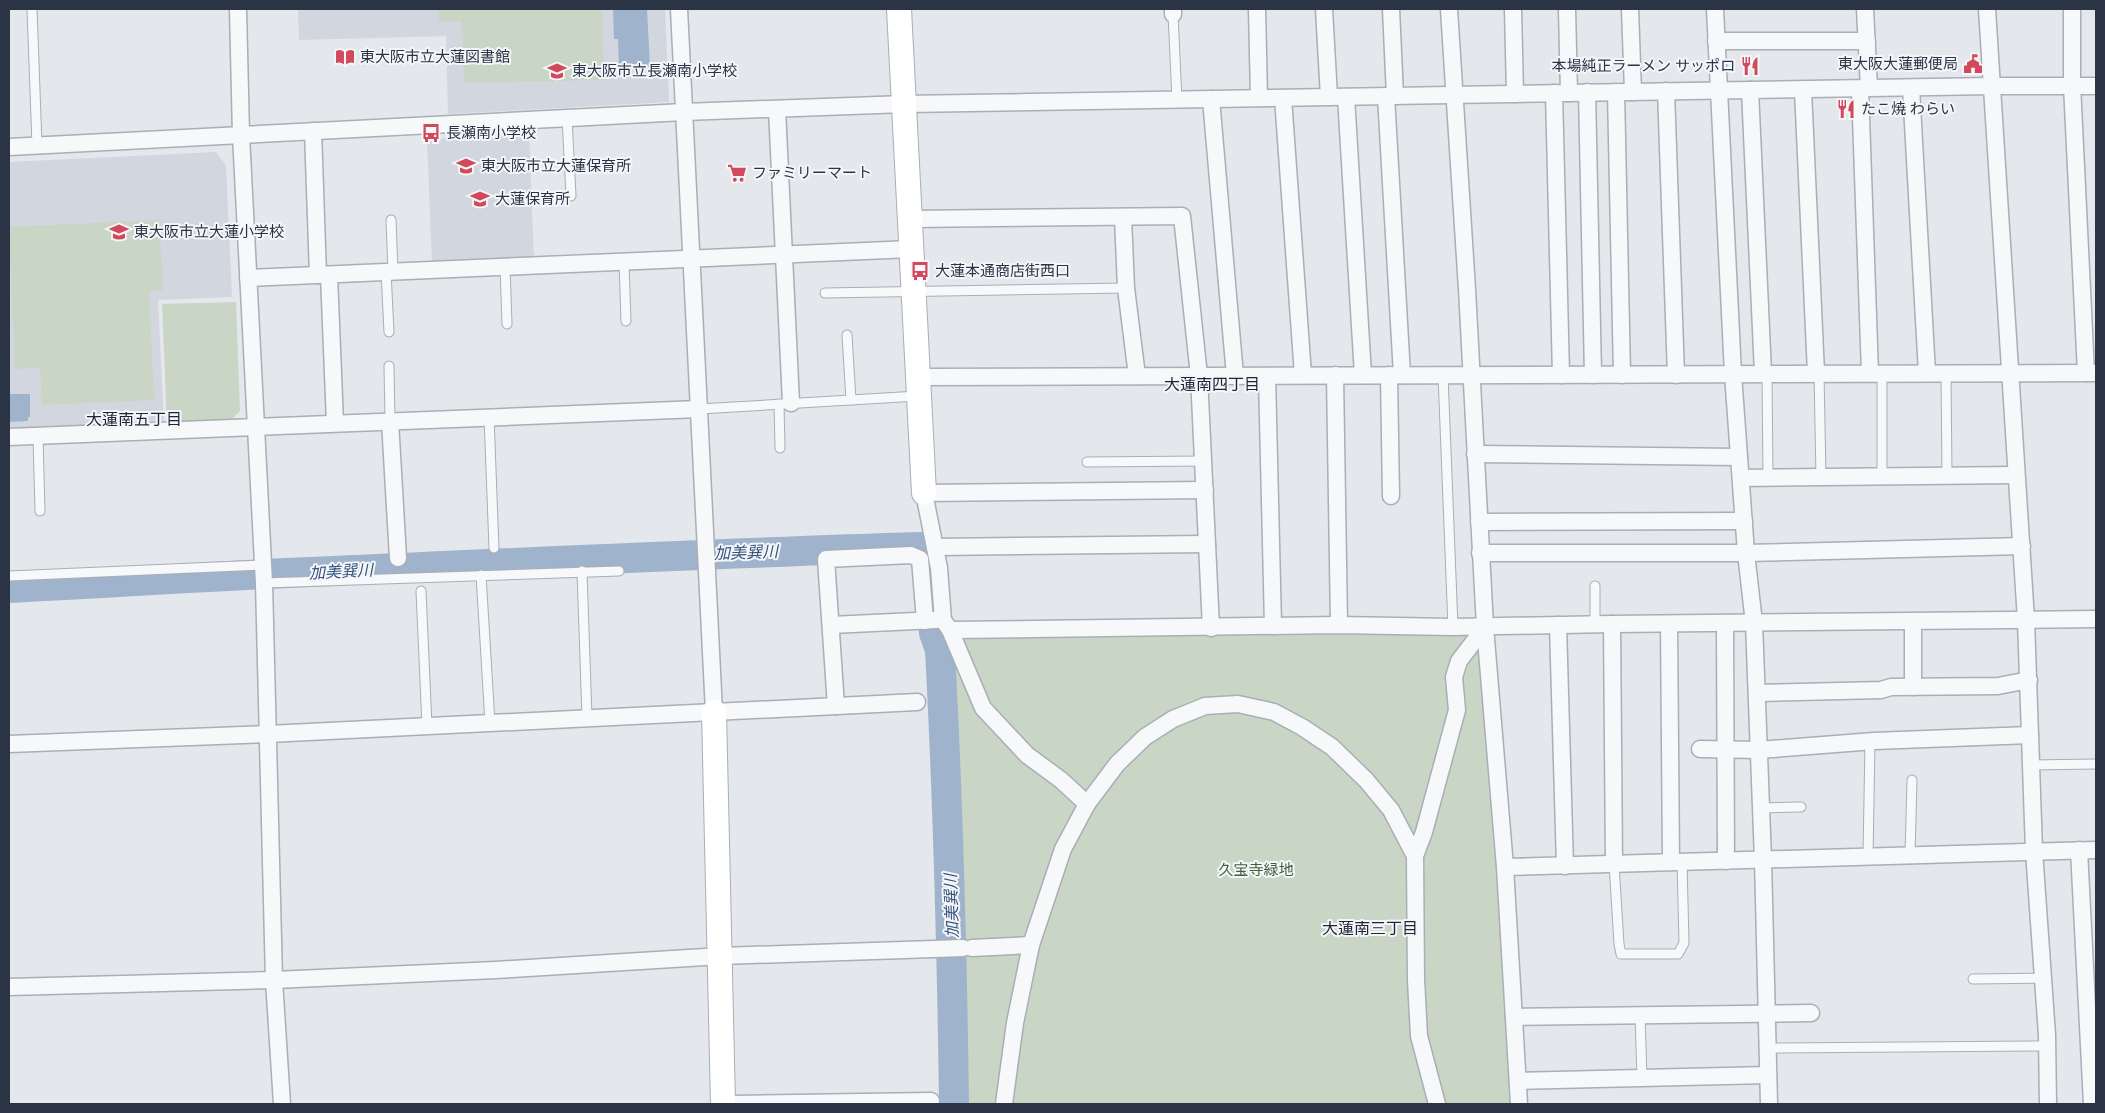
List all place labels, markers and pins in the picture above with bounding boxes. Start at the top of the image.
library icon: 東大阪市立大蓮図書館 [334,46,356,68]
place label: 東大阪市立大蓮図書館 [360,47,510,66]
public building icon: 東大阪大蓮郵便局 [1962,53,1984,75]
place label: 東大阪大蓮郵便局 [1838,54,1958,73]
restaurant icon: 本場純正ラーメン サッポロ [1739,55,1761,77]
place label: 本場純正ラーメン サッポロ [1552,56,1735,75]
school or university icon: 東大阪市立長瀬南小学校 [546,60,568,82]
place label: 東大阪市立長瀬南小学校 [572,61,737,80]
restaurant icon: たこ焼 わらい [1835,98,1857,120]
place label: たこ焼 わらい [1861,99,1955,118]
bus stop icon: 長瀬南小学校 [420,122,442,144]
place label: 長瀬南小学校 [446,123,536,142]
school or university icon: 東大阪市立大蓮保育所 [455,155,477,177]
place label: 東大阪市立大蓮保育所 [481,156,631,175]
supermarket icon: ファミリーマート [726,162,748,184]
place label: ファミリーマート [752,163,872,182]
school or university icon: 大蓮保育所 [469,188,491,210]
place label: 大蓮保育所 [495,189,570,208]
school or university icon: 東大阪市立大蓮小学校 [108,221,130,243]
place label: 東大阪市立大蓮小学校 [134,222,284,241]
bus stop icon: 大蓮本通商店街西口 [909,260,931,282]
place label: 大蓮本通商店街西口 [935,261,1070,280]

